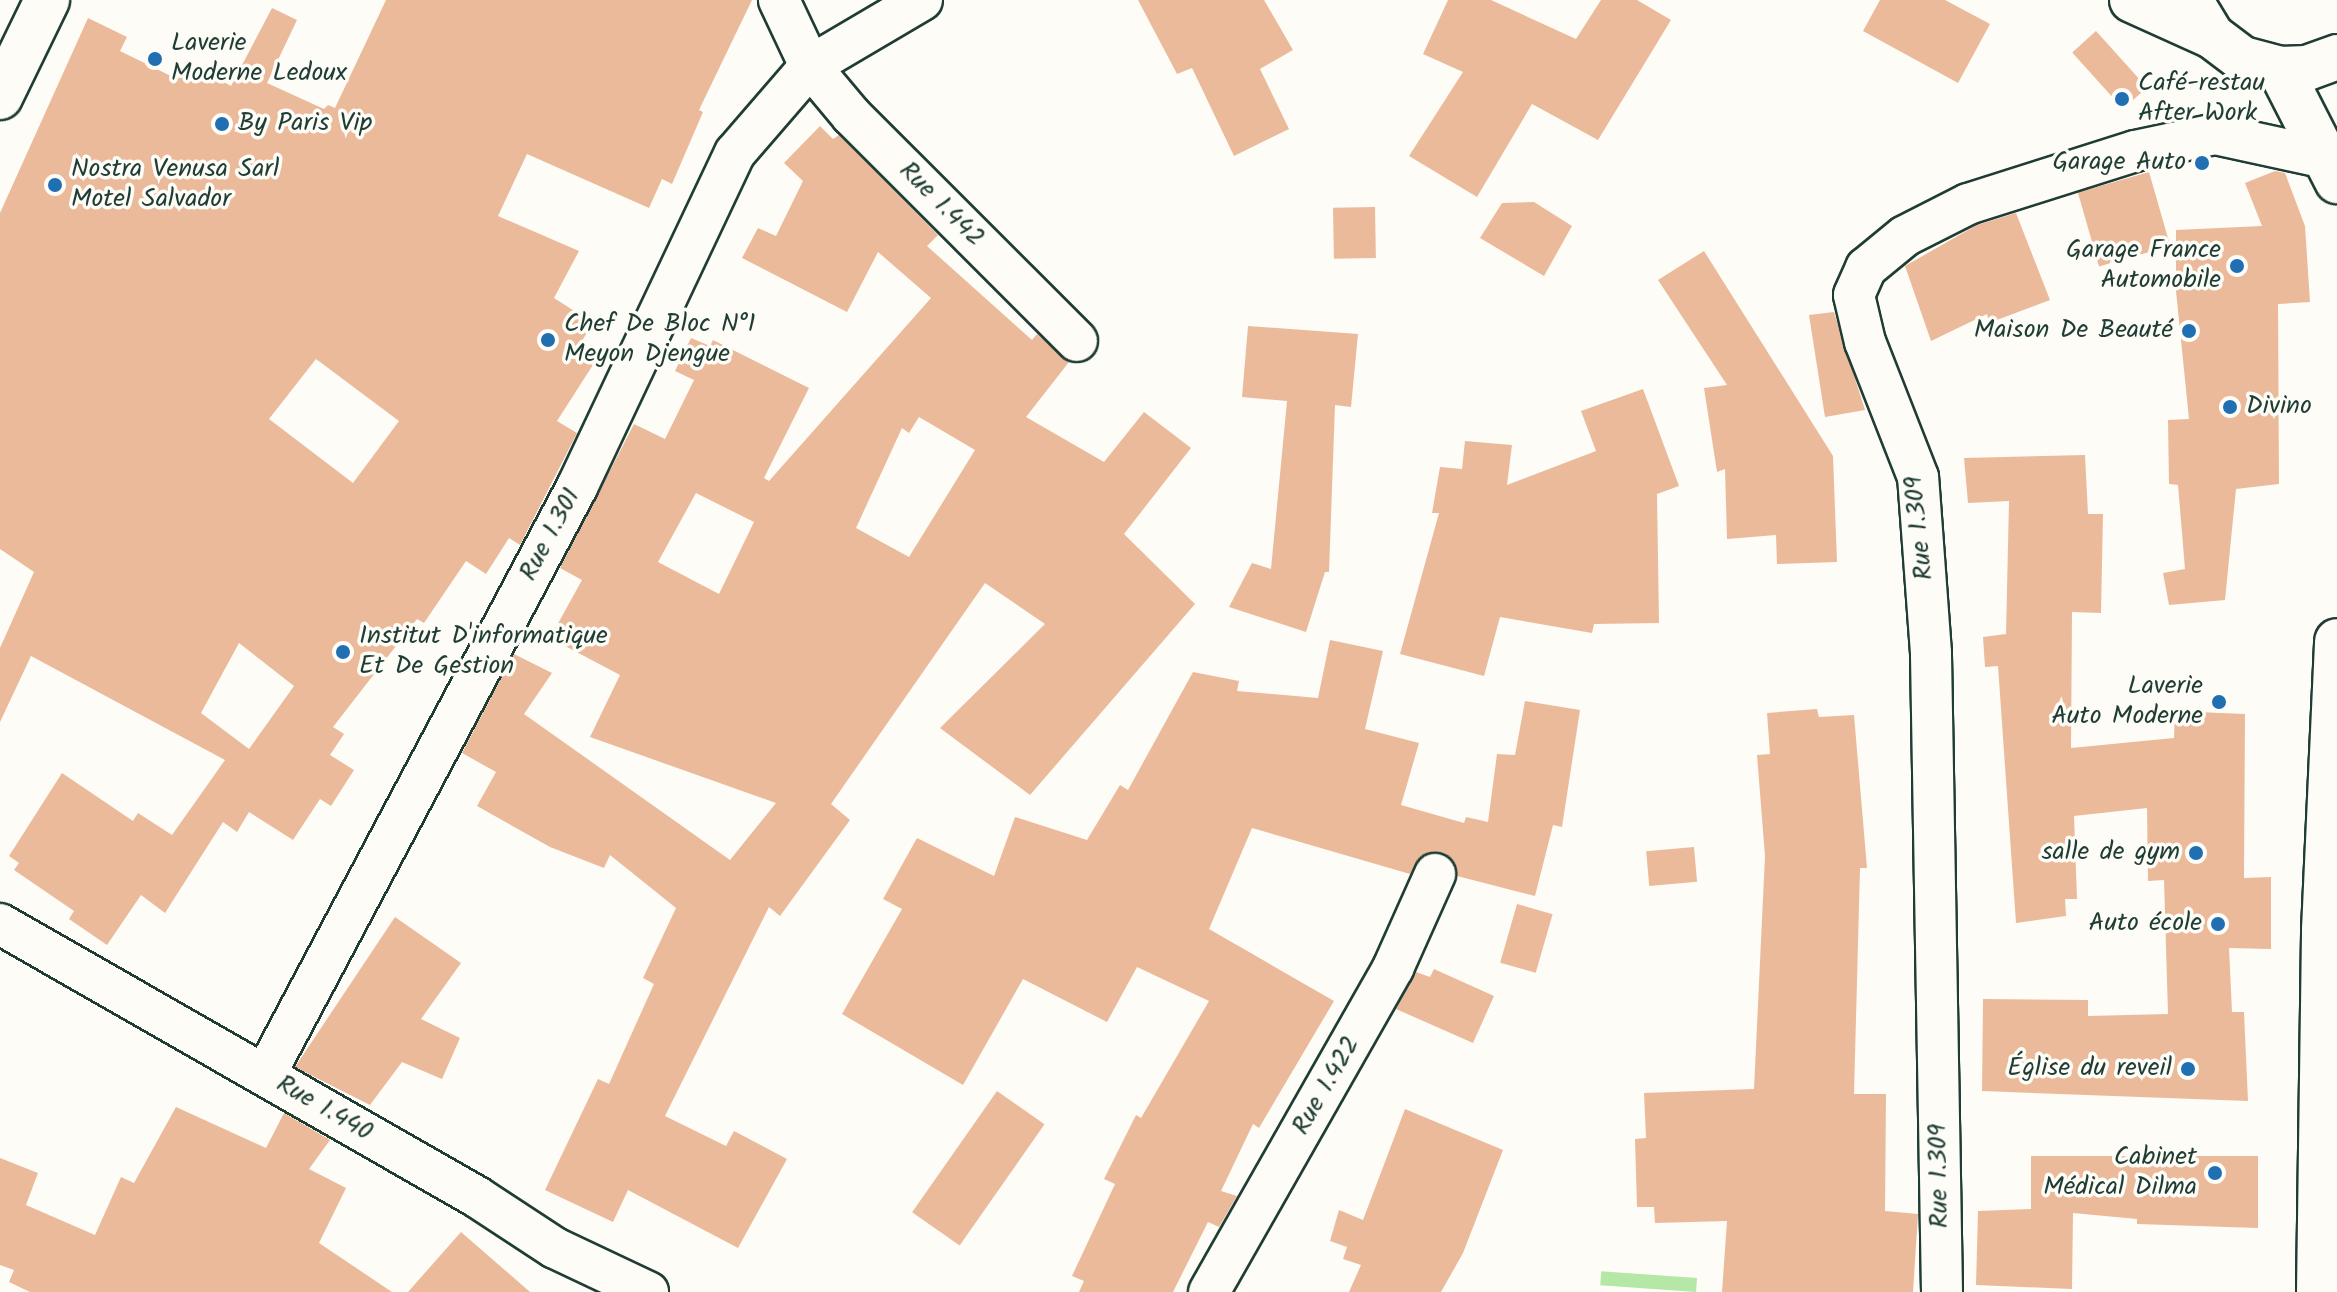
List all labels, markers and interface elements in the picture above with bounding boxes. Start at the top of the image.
place label: Laverie Moderne Ledoux [171,28,347,90]
marker: Laverie Moderne Ledoux [146,50,164,68]
place label: Café-restau After Work [2138,68,2265,130]
marker: Café-restau After Work [2113,90,2131,108]
place label: By Paris Vip [238,108,372,140]
marker: By Paris Vip [213,115,231,133]
place label: Garage Auto [2052,147,2186,179]
place label: Nostra Venusa Sarl Motel Salvador [71,154,279,216]
marker: Garage Auto [2193,154,2211,172]
street label: Rue 1.442 [892,156,990,254]
marker: Nostra Venusa Sarl Motel Salvador [46,176,64,194]
place label: Garage France Automobile [2066,235,2221,296]
marker: Garage France Automobile [2228,257,2246,275]
place label: Chef De Bloc N°1 Meyon Djengue [564,309,756,370]
place label: Maison De Beauté [1974,315,2173,347]
marker: Maison De Beauté [2180,322,2198,340]
marker: Chef De Bloc N°1 Meyon Djengue [539,331,557,349]
place label: Divino [2246,391,2312,423]
marker: Divino [2221,398,2239,416]
street label: Rue 1.309 [1899,474,1941,582]
street label: Rue 1.301 [514,483,588,587]
place label: Institut D'informatique Et De Gestion [359,621,608,682]
marker: Institut D'informatique Et De Gestion [334,643,352,661]
place label: Laverie Auto Moderne [2051,671,2203,732]
marker: Laverie Auto Moderne [2210,693,2228,711]
place label: salle de gym [2042,837,2180,869]
marker: salle de gym [2187,844,2205,862]
place label: Auto école [2089,908,2202,940]
marker: Auto école [2209,915,2227,933]
street label: Rue 1.422 [1286,1031,1368,1141]
place label: Église du reveil [2007,1053,2172,1085]
marker: Église du reveil [2179,1060,2197,1078]
street label: Rue 1.440 [270,1069,378,1149]
street label: Rue 1.309 [1923,1123,1957,1229]
place label: Cabinet Médical Dilma [2043,1142,2197,1204]
marker: Cabinet Médical Dilma [2204,1162,2226,1184]

